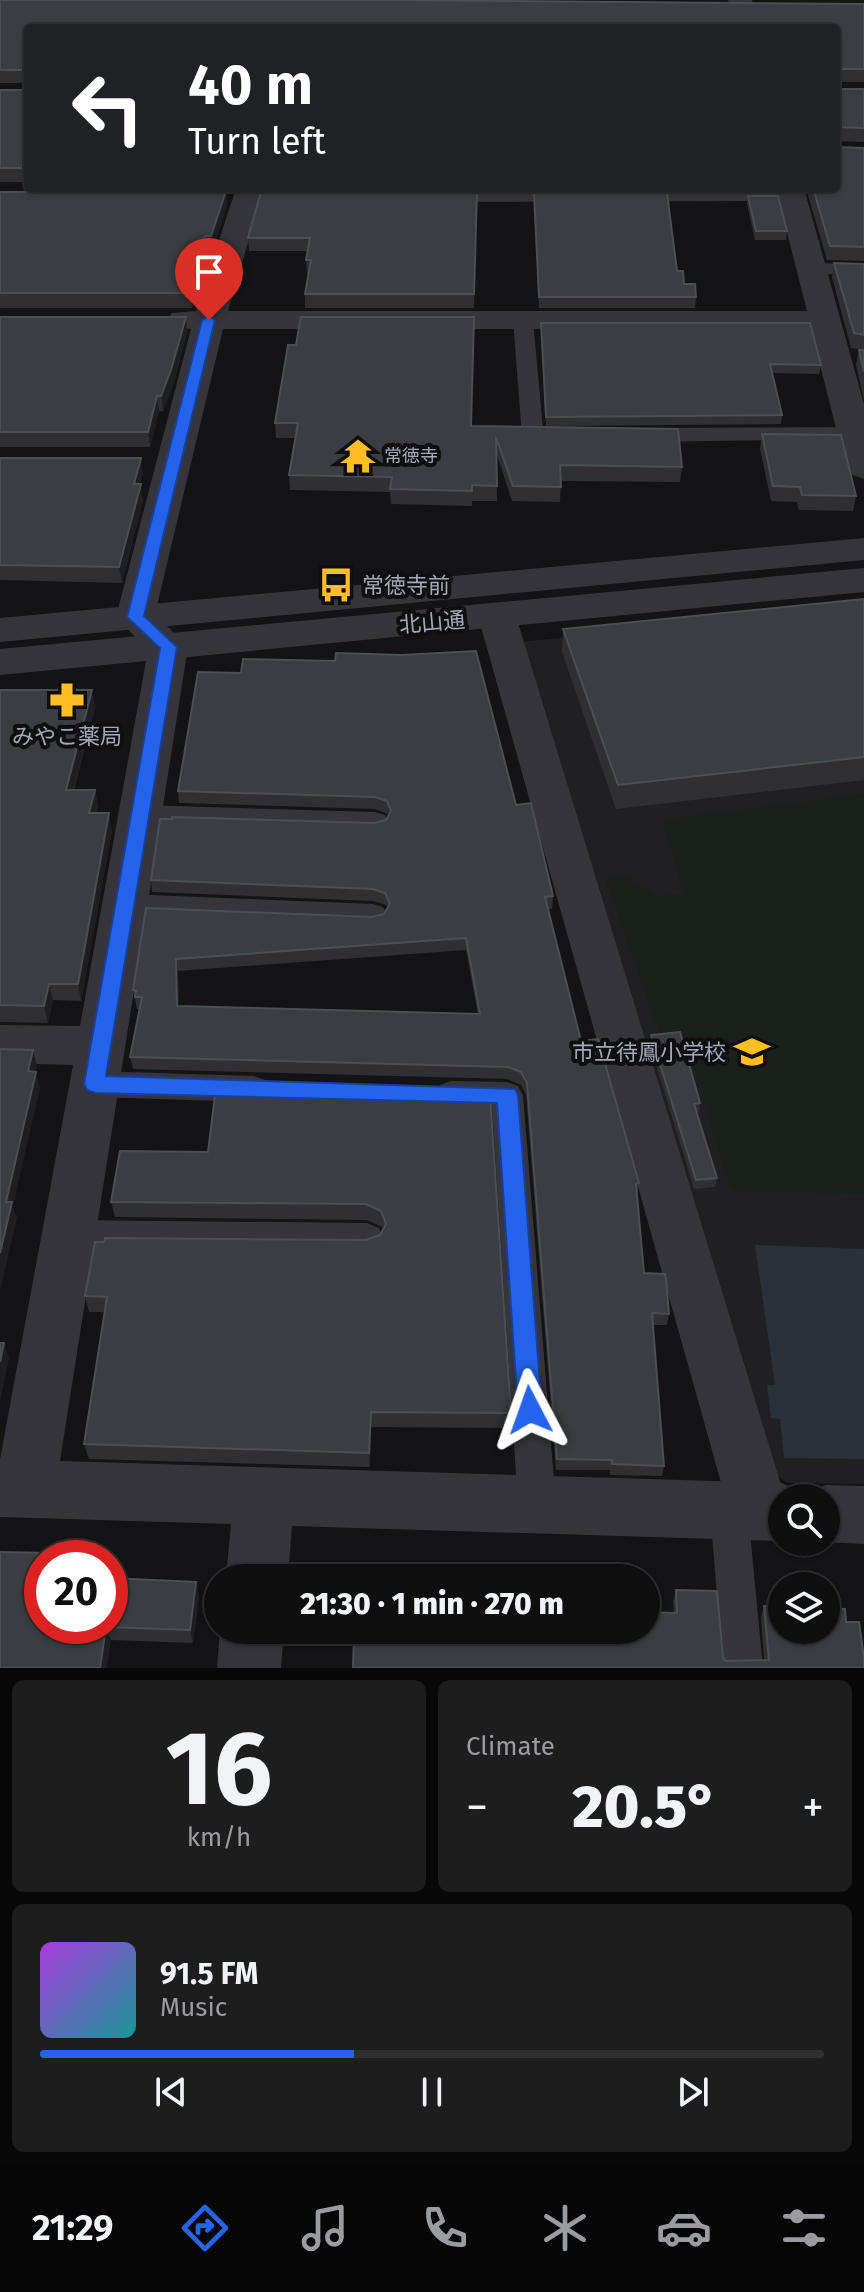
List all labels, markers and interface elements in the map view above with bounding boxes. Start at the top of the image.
text: 40 m [188,52,313,119]
icon: left [56,56,160,160]
text: Turn left [188,120,326,164]
pin [175,238,243,320]
icon: arrive [187,250,231,294]
temple icon: 常徳寺 [339,437,377,475]
place label: 常徳寺 [384,445,438,467]
bus stop icon: 常徳寺前 [317,566,355,604]
place label: 常徳寺前 [362,572,450,599]
street label: 北山通 [398,606,466,639]
pharmacy icon: みやこ薬局 [48,681,86,719]
place label: みやこ薬局 [12,723,122,750]
school or university icon: 市立待鳳小学校 [733,1033,771,1071]
place label: 市立待鳳小学校 [572,1039,726,1066]
position arrow [488,1368,572,1452]
map controls [768,1484,840,1644]
button: search [768,1484,840,1556]
speed limit sign: 20 [24,1540,128,1644]
button: layers [768,1572,840,1644]
text: 21:30 · 1 min · 270 m [300,1586,564,1622]
text: 16 [166,1707,272,1832]
text: Climate [466,1731,555,1762]
text: 20.5° [572,1771,718,1843]
text: − [466,1781,488,1834]
text: + [802,1781,824,1834]
text: km/h [187,1822,251,1853]
text: 91.5 FM [160,1956,258,1992]
text: Music [160,1992,227,2023]
icon: previous [149,2070,193,2114]
icon: pause [410,2070,454,2114]
icon: next [671,2070,715,2114]
icon: directions [177,2200,233,2256]
icon: music [297,2200,353,2256]
icon: phone [417,2200,473,2256]
icon: climate [537,2200,593,2256]
icon: car [656,2200,712,2256]
icon: filters [776,2200,832,2256]
text: 21:29 [32,2206,113,2250]

